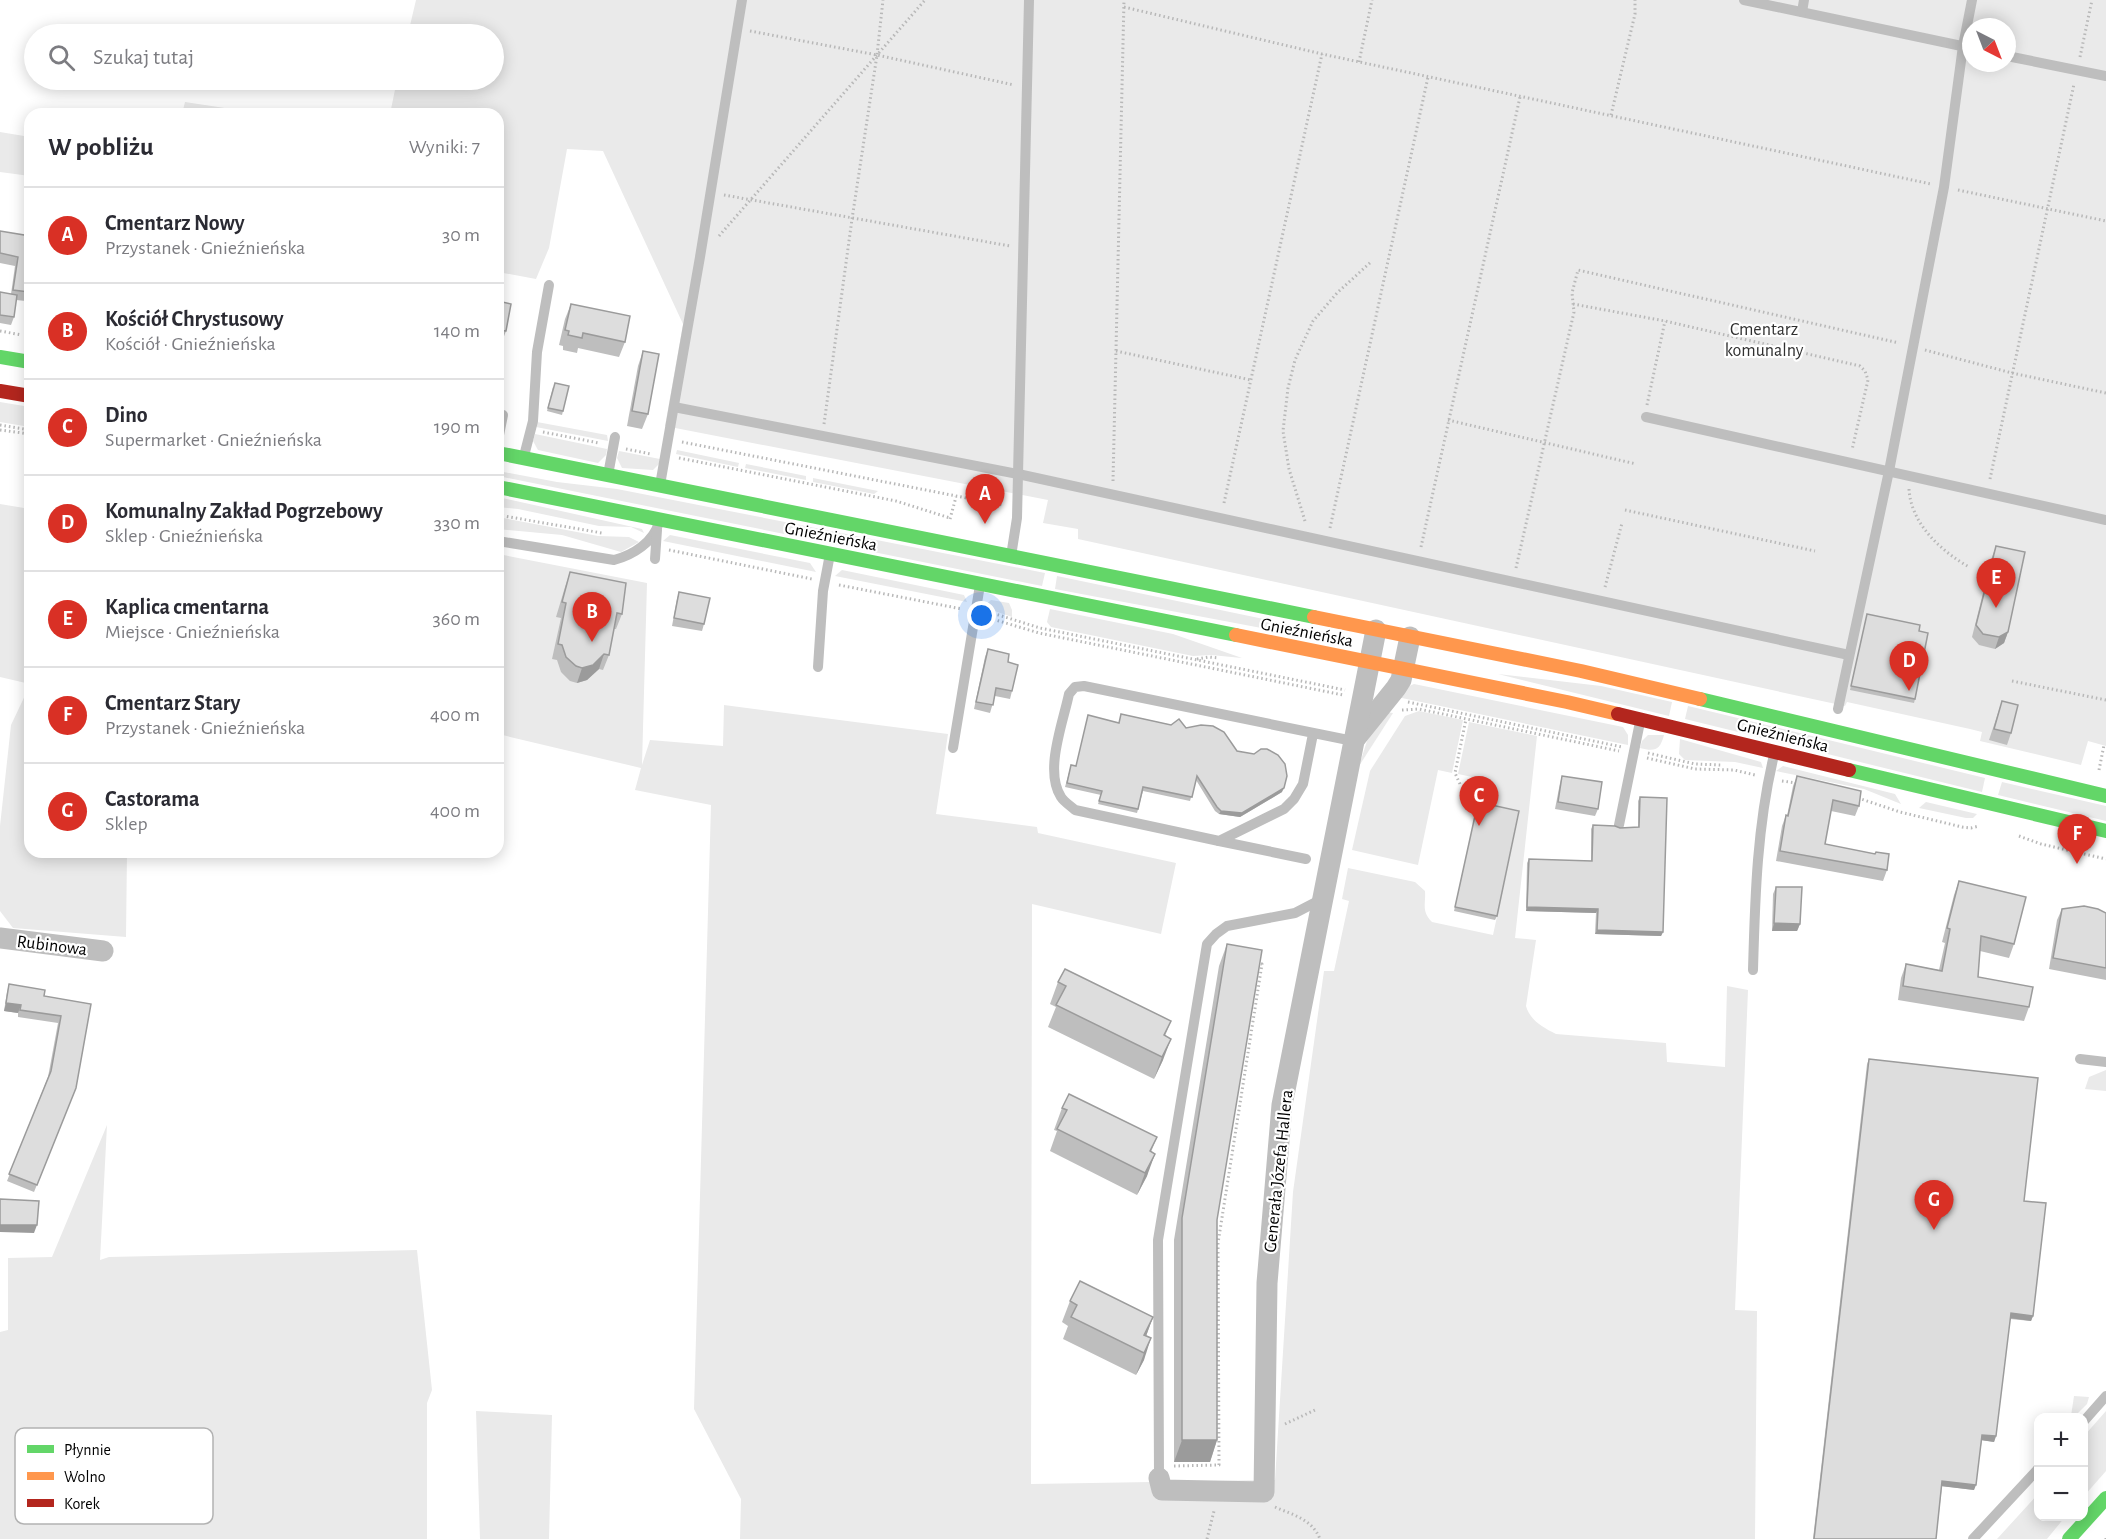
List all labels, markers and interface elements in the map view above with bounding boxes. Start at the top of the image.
north arrow [1962,18,2016,72]
search box [24,24,504,90]
icon: search [45,41,78,74]
text: Szukaj tutaj [93,46,194,68]
text: W pobliżu [48,134,154,160]
text: Wyniki: 7 [409,137,480,157]
text: Cmentarz Nowy [105,212,245,234]
text: A [62,225,74,245]
text: 30 m [442,225,480,245]
text: Przystanek · Gnieźnieńska [105,238,305,258]
text: Kościół Chrystusowy [105,308,284,330]
text: B [62,321,73,341]
text: 140 m [434,321,480,341]
park label: Cmentarz komunalny [1725,321,1804,360]
text: Kościół · Gnieźnieńska [105,334,276,354]
text: Dino [105,404,148,426]
text: C [62,417,73,437]
text: 190 m [434,417,480,437]
text: Supermarket · Gnieźnieńska [105,430,322,450]
pin: A [966,474,1004,524]
text: Komunalny Zakład Pogrzebowy [105,500,383,522]
text: D [61,513,74,533]
text: 330 m [434,513,480,533]
street label: Gnieźnieńska [783,519,879,555]
text: Sklep · Gnieźnieńska [105,526,263,546]
pin: E [1976,558,2016,608]
pin: B [572,592,612,642]
text: Kaplica cmentarna [105,596,269,618]
your location [967,601,996,630]
text: E [62,609,73,629]
text: 360 m [433,609,480,629]
street label: Gnieźnieńska [1259,615,1355,651]
text: Miejsce · Gnieźnieńska [105,622,280,642]
pin: D [1890,642,1928,691]
text: Cmentarz Stary [105,692,240,714]
text: F [63,705,72,725]
text: 400 m [430,705,480,725]
street label: Gnieźnieńska [1735,716,1830,756]
text: Przystanek · Gnieźnieńska [105,718,305,738]
pin: C [1460,776,1498,826]
text: Castorama [105,788,200,810]
text: G [62,801,73,821]
text: 400 m [430,801,480,821]
text: Sklep [105,814,148,834]
pin: F [2058,814,2096,864]
street label: Rubinowa [16,933,88,959]
street label: Generała Józefa Hallera [1261,1089,1296,1253]
pin: G [1914,1180,1954,1230]
map controls [2034,1413,2088,1521]
button: + [2034,1413,2088,1467]
legend [15,1428,213,1524]
text: Płynnie [64,1442,111,1459]
button: − [2034,1467,2088,1521]
text: Wolno [64,1469,106,1485]
text: Korek [64,1496,101,1512]

